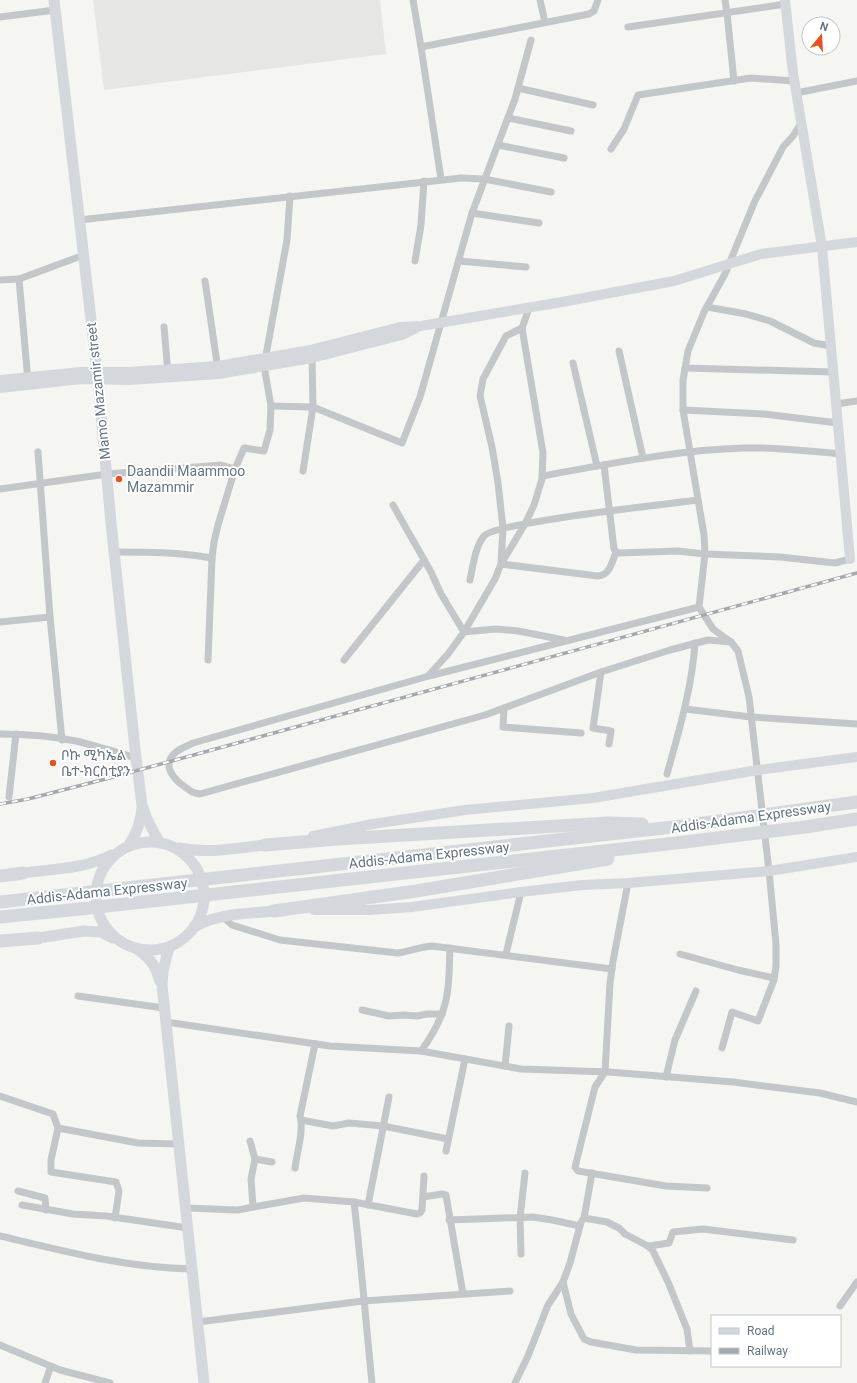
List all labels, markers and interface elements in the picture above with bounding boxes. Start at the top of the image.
north arrow [801,16,841,56]
text: N [818,20,830,34]
street label: Mamo Mazamir street [83,321,113,460]
place label: Daandii Maammoo Mazammir [127,463,245,495]
marker: Daandii Maammoo Mazammir [114,474,124,484]
place label: ቦኩ ሚካኤል ቤተ-ክርስቲያን [61,747,131,779]
marker: ቦኩ ሚካኤል ቤተ-ክርስቲያን [48,758,58,768]
street label: Addis-Adama Expressway [670,798,832,836]
street label: Addis-Adama Expressway [348,839,510,871]
street label: Addis-Adama Expressway [26,875,188,907]
legend [711,1315,841,1367]
text: Road [747,1324,775,1338]
text: Railway [747,1344,788,1358]

